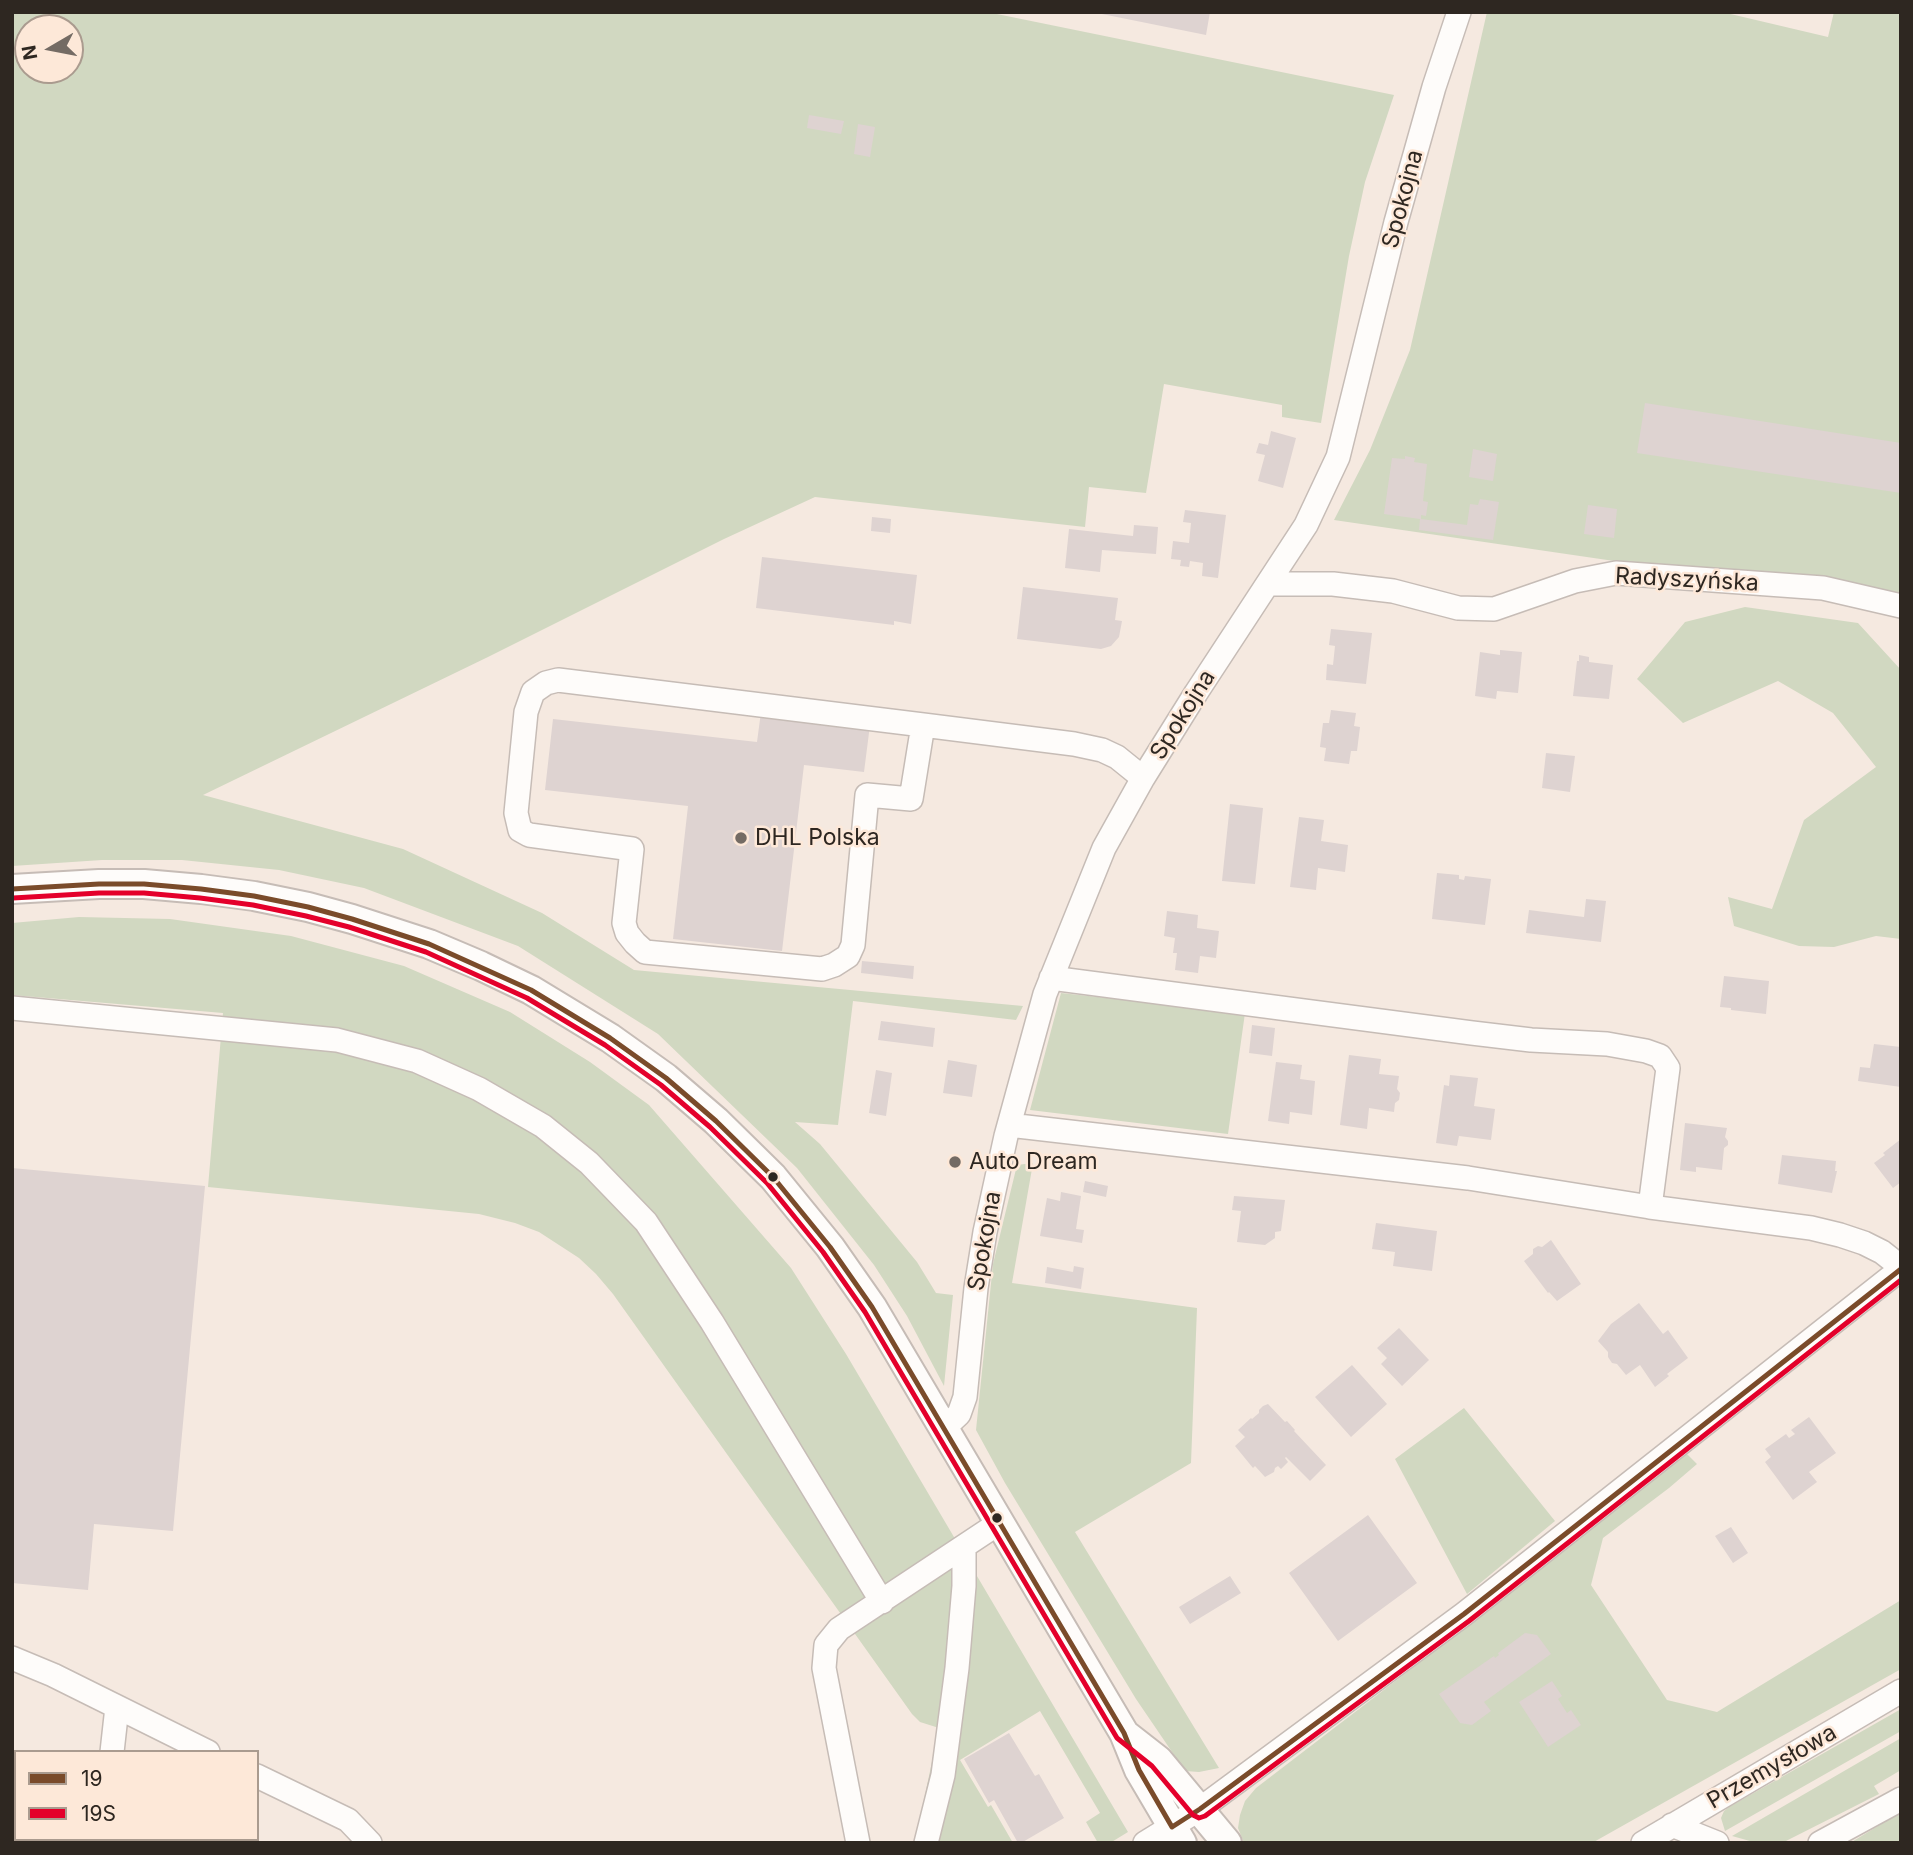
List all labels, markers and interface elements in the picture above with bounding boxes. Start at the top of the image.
north arrow [14,14,84,84]
text: N [17,43,42,62]
street label: Spokojna [1377,147,1429,251]
street label: Radyszyńska [1614,562,1760,598]
street label: Spokojna [1145,665,1221,765]
place label: DHL Polska [755,824,880,852]
marker: DHL Polska [733,830,749,846]
place label: Auto Dream [969,1148,1098,1176]
marker: Auto Dream [947,1154,963,1170]
unlabelled marker [766,1170,780,1184]
street label: Spokojna [963,1189,1007,1293]
unlabelled marker [990,1511,1004,1525]
street label: Przemysłowa [1702,1719,1842,1815]
legend [14,1750,259,1841]
text: 19 [81,1766,103,1791]
text: 19S [81,1801,116,1826]

